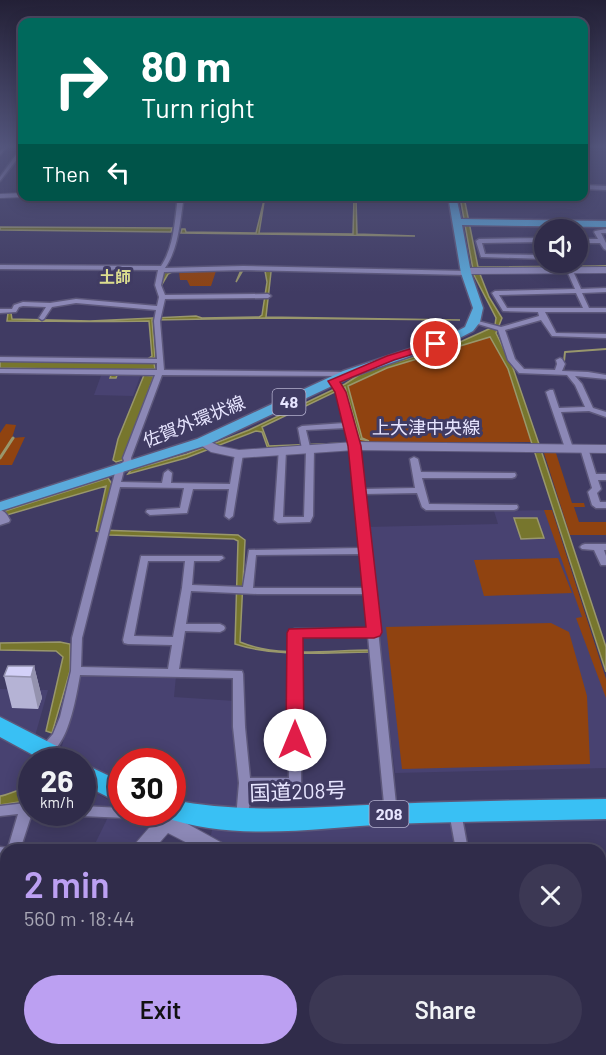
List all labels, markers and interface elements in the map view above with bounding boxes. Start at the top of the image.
text: 80 m [141,40,231,90]
icon: right [42,42,120,120]
text: Turn right [141,91,255,123]
icon: left [102,156,135,189]
text: Then [42,160,90,186]
map controls [534,219,588,273]
button: sound [534,219,588,273]
district label: 土師 [99,267,131,286]
pin [410,318,461,369]
icon: arrive [419,327,452,360]
road number: 48 [272,389,306,415]
street label: 佐賀外環状線 [139,391,248,452]
street label: 上大津中央線 [372,416,480,438]
position arrow [263,708,327,772]
speed limit sign: 30 [108,748,186,826]
text: 26 [41,762,73,798]
street label: 国道208号 [249,776,347,805]
text: km/h [40,793,74,811]
road number: 208 [370,801,408,827]
text: 2 min [24,862,110,905]
button: close [519,864,582,927]
text: 560 m · 18:44 [24,906,135,930]
button: Exit [24,975,297,1044]
button: Share [309,975,582,1044]

